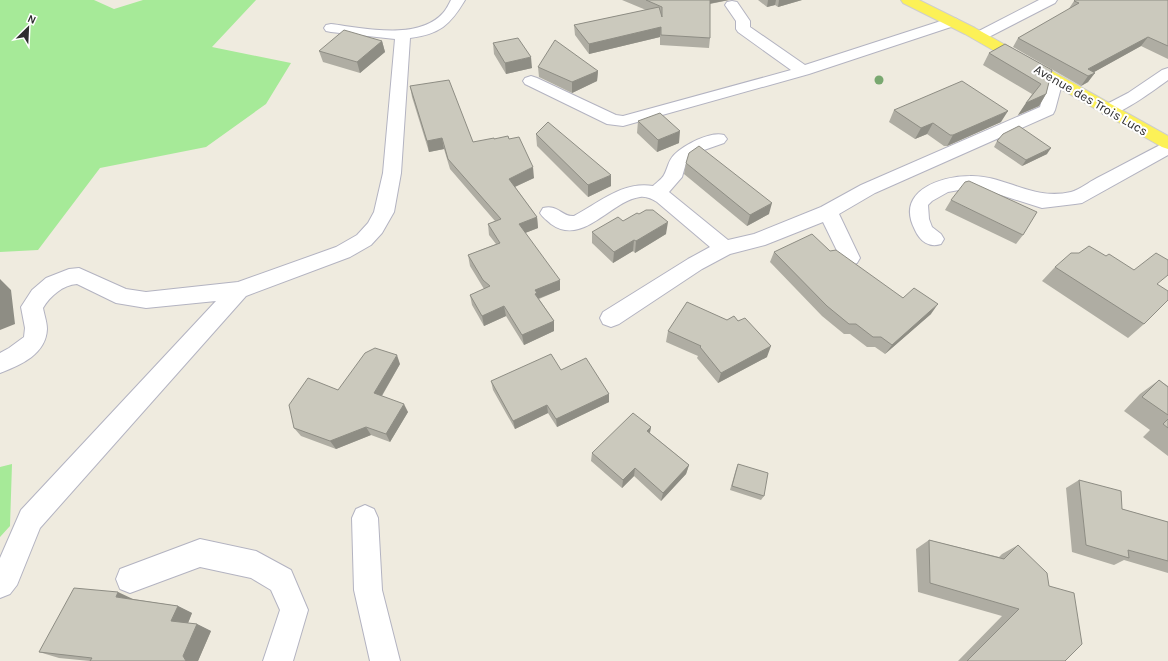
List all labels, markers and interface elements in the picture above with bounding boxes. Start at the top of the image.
north arrow [8,8,48,48]
text: N [26,12,38,27]
street label: Avenue des Trois Lucs [1031,61,1151,139]

